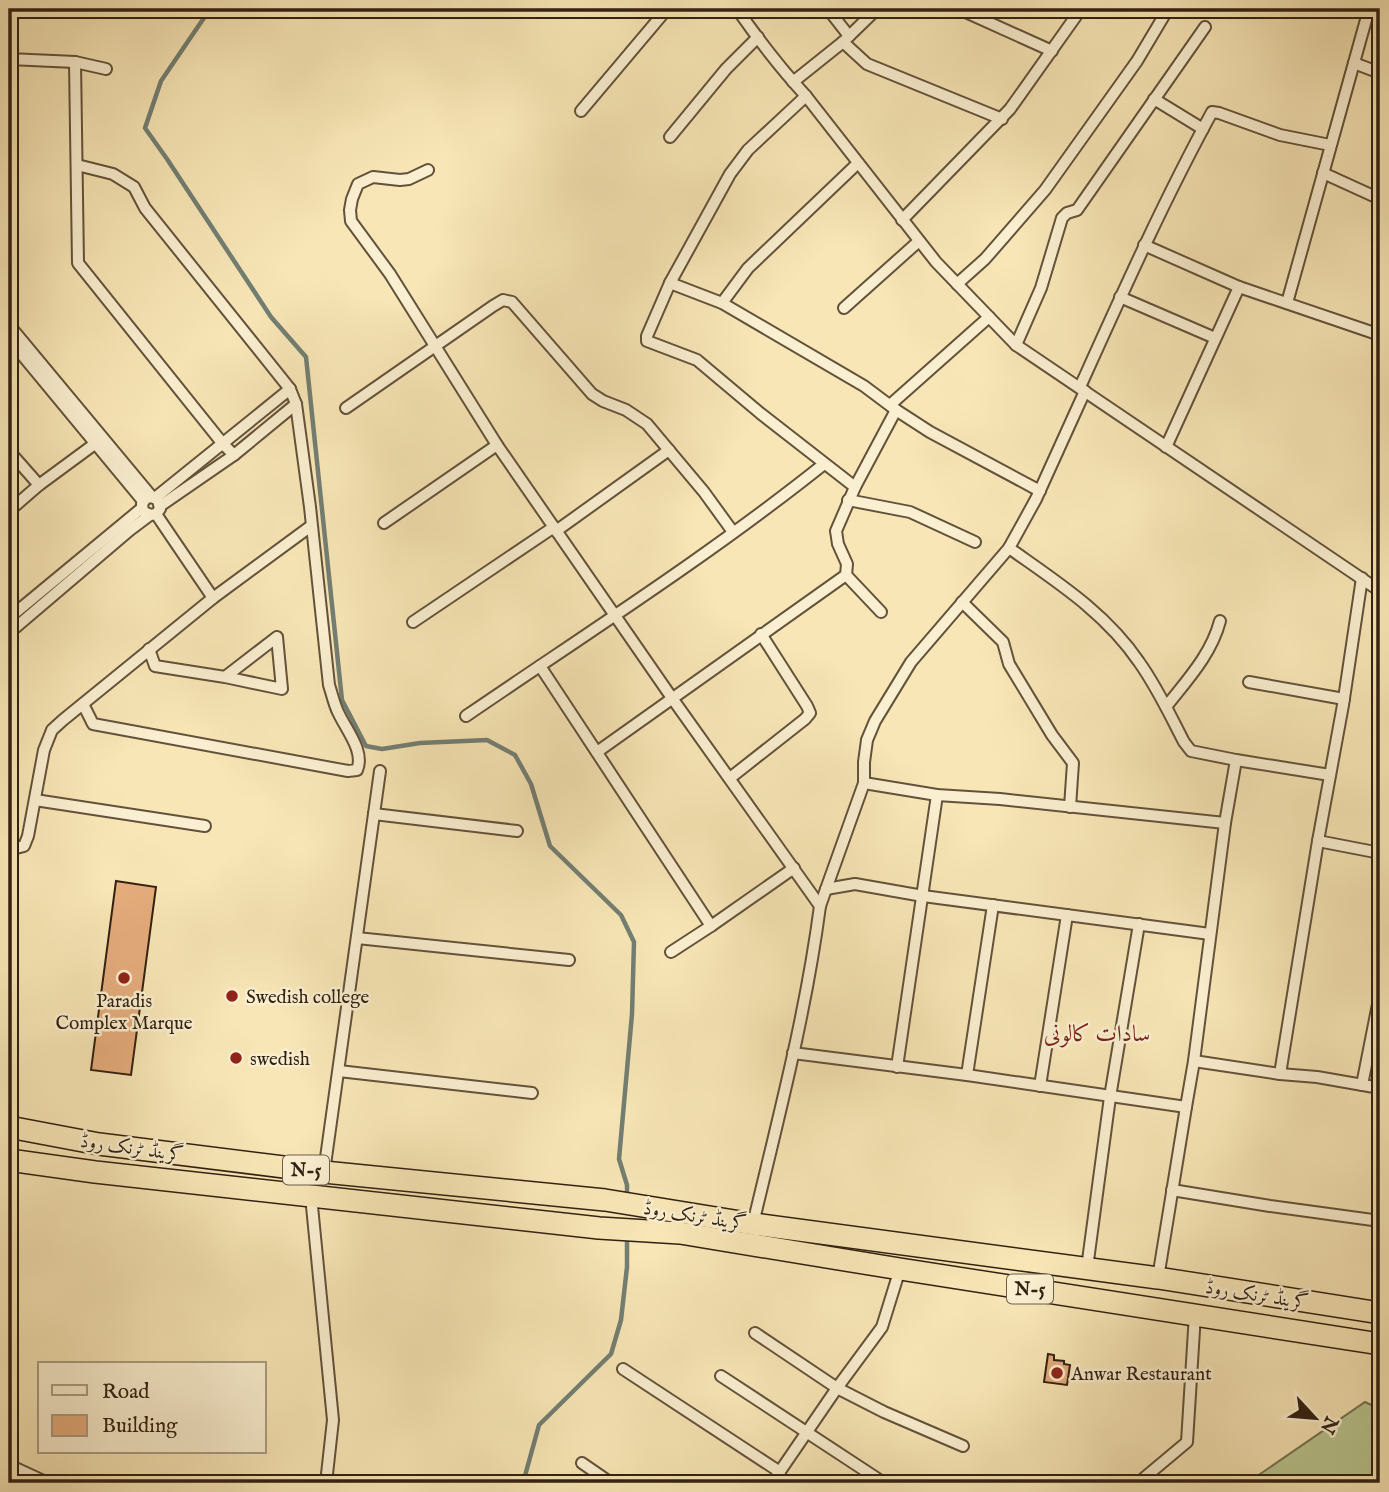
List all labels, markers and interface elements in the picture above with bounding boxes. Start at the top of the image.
marker: Paradis Complex Marque [116,970,132,986]
place label: Swedish college [246,986,369,1010]
marker: Swedish college [224,988,240,1004]
place label: Paradis Complex Marque [56,990,193,1036]
district label: سادات کالونی [1044,1020,1150,1049]
place label: swedish [250,1048,310,1072]
marker: swedish [228,1050,244,1066]
street label: گرینڈ ٹرنک روڈ [78,1128,185,1168]
road number: N-5 [283,1156,329,1184]
street label: گرینڈ ٹرنک روڈ [641,1195,748,1237]
road number: N-5 [1007,1274,1053,1304]
street label: گرینڈ ٹرنک روڈ [1203,1274,1310,1316]
legend [38,1362,266,1454]
place label: Anwar Restaurant [1070,1363,1212,1387]
marker: Anwar Restaurant [1049,1365,1065,1381]
text: Road [102,1379,150,1406]
north arrow [1280,1384,1350,1454]
text: N [1314,1411,1343,1438]
text: Building [102,1413,178,1440]

